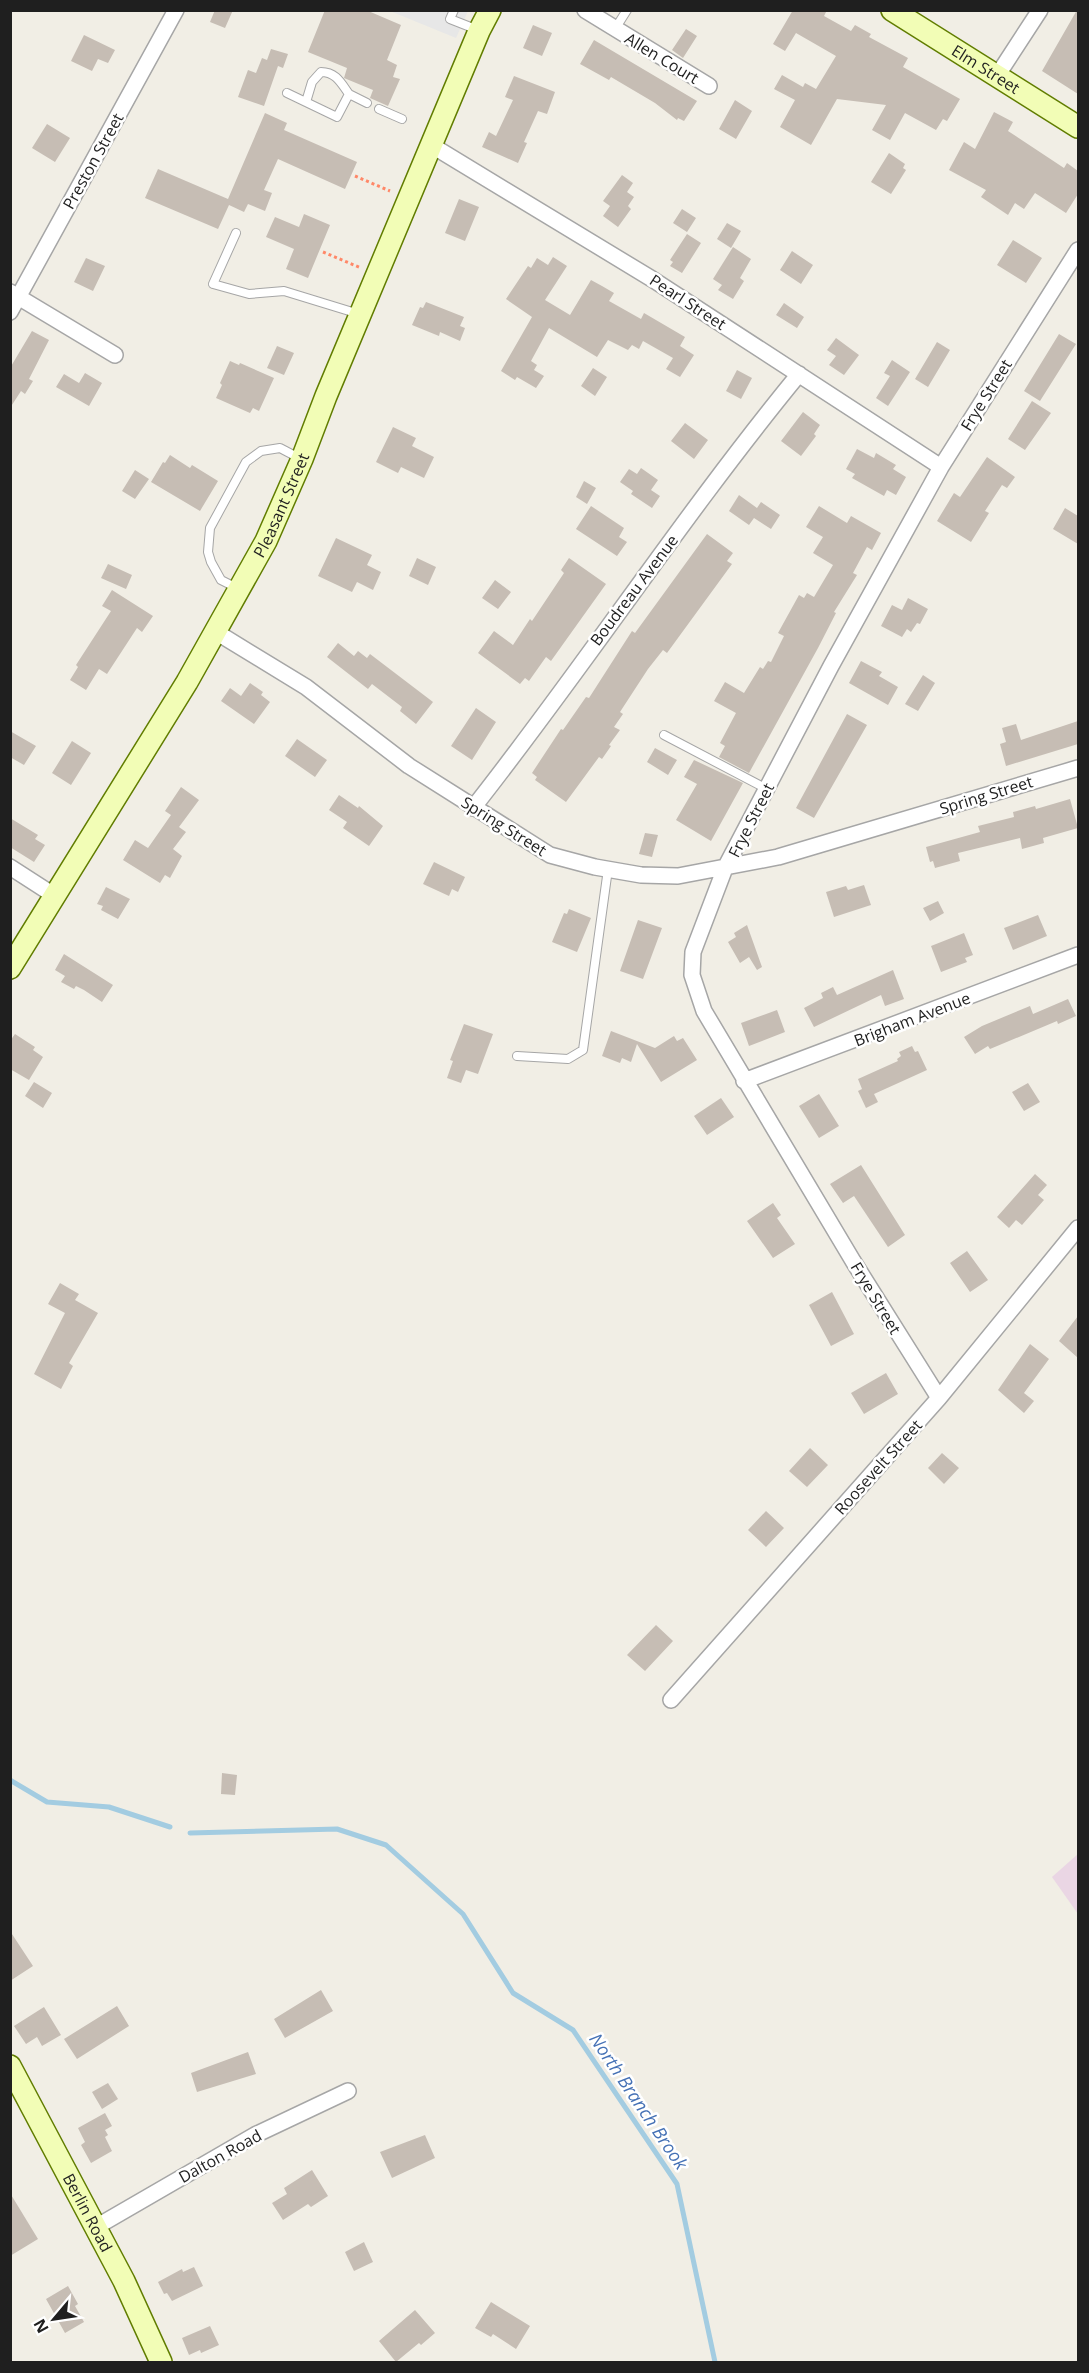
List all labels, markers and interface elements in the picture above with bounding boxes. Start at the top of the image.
street label: Allen Court [621,27,703,89]
street label: Elm Street [948,39,1024,99]
street label: Preston Street [57,109,129,213]
street label: Pearl Street [646,269,731,335]
street label: Frye Street [955,355,1017,435]
street label: Pleasant Street [248,449,314,561]
street label: Boudreau Avenue [585,530,683,650]
street label: Spring Street [937,770,1036,820]
street label: Frye Street [723,779,779,861]
street label: Spring Street [457,791,551,861]
street label: Brigham Avenue [851,987,973,1051]
street label: Frye Street [846,1258,906,1338]
street label: Roosevelt Street [829,1414,927,1519]
water label: North Branch Brook [584,2028,694,2175]
street label: Dalton Road [174,2124,266,2188]
street label: Berlin Road [58,2169,118,2256]
north arrow [24,2289,84,2349]
text: N [28,2315,54,2337]

